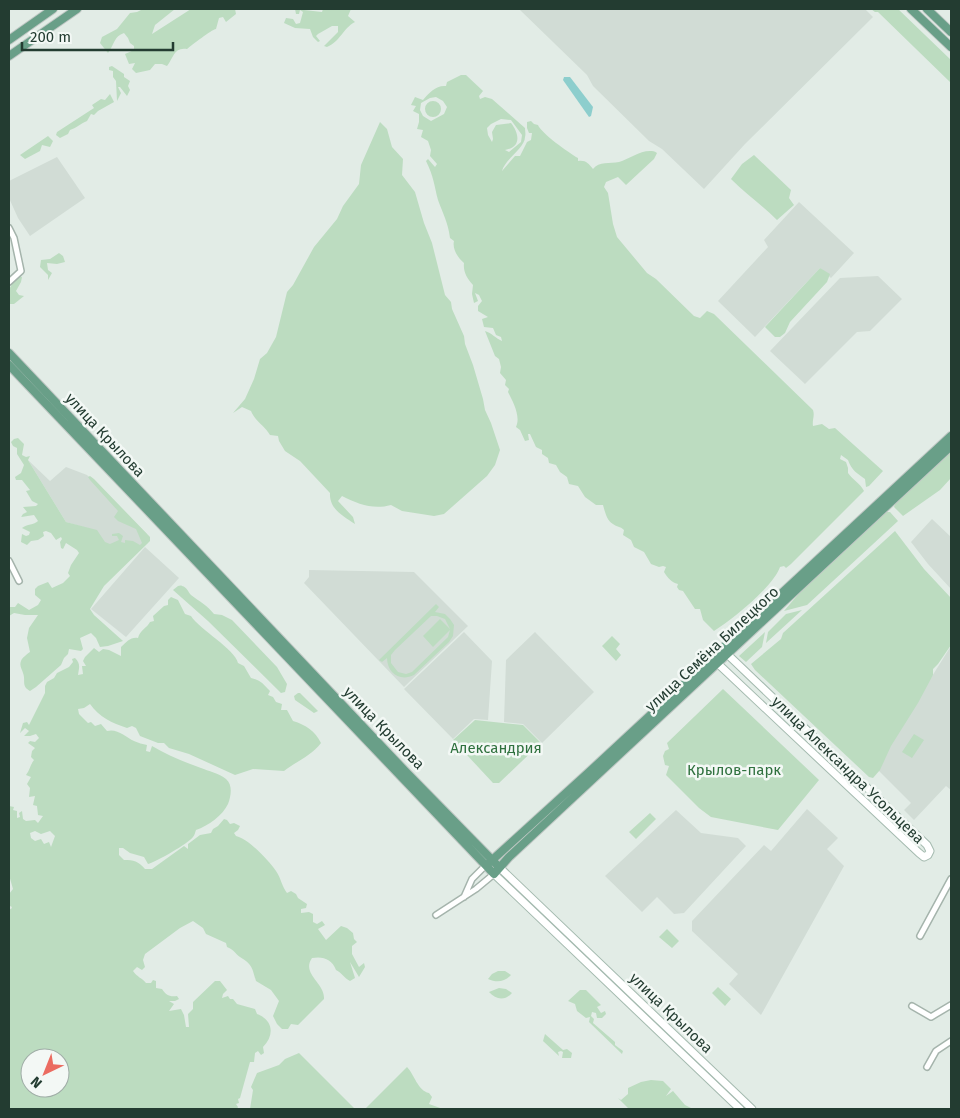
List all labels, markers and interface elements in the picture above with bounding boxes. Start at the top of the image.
scale bar [22,20,174,52]
text: 200 m [30,28,71,46]
street label: улица Крылова [61,389,149,481]
street label: улица Семёна Билецкого [642,582,782,716]
street label: улица Крылова [340,683,428,773]
street label: улица Александра Усольцева [768,692,928,848]
park label: Александрия [450,739,542,757]
park label: Крылов-парк [687,761,781,779]
street label: улица Крылова [626,969,716,1057]
north arrow [20,1048,70,1098]
text: N [27,1073,46,1092]

